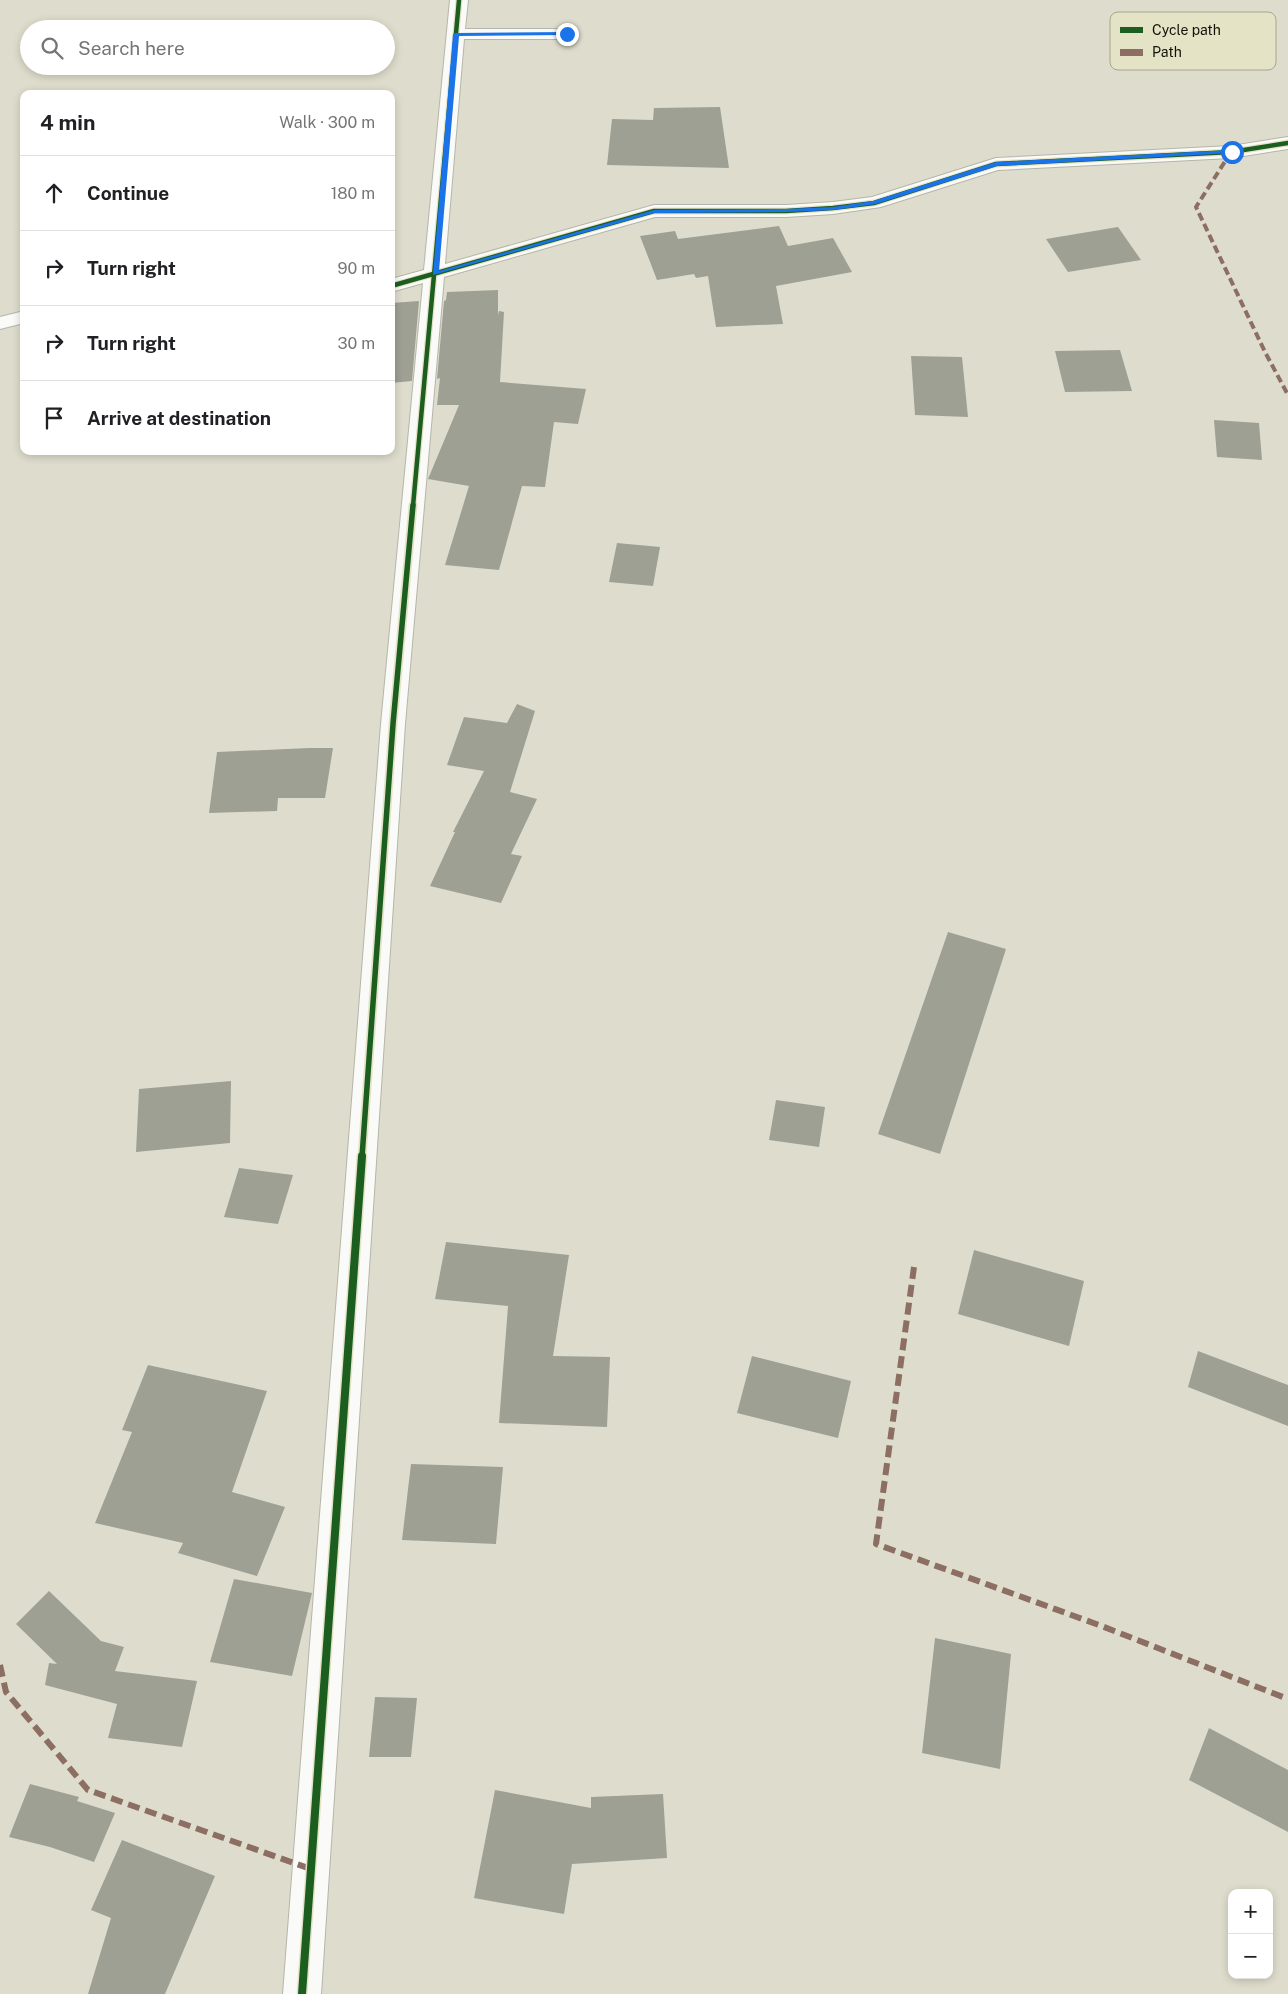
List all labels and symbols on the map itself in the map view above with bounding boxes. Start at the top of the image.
legend [1110,12,1276,70]
text: Cycle path [1152,22,1221,38]
route end [556,23,579,46]
text: Path [1152,44,1182,60]
route start [1221,141,1244,164]

